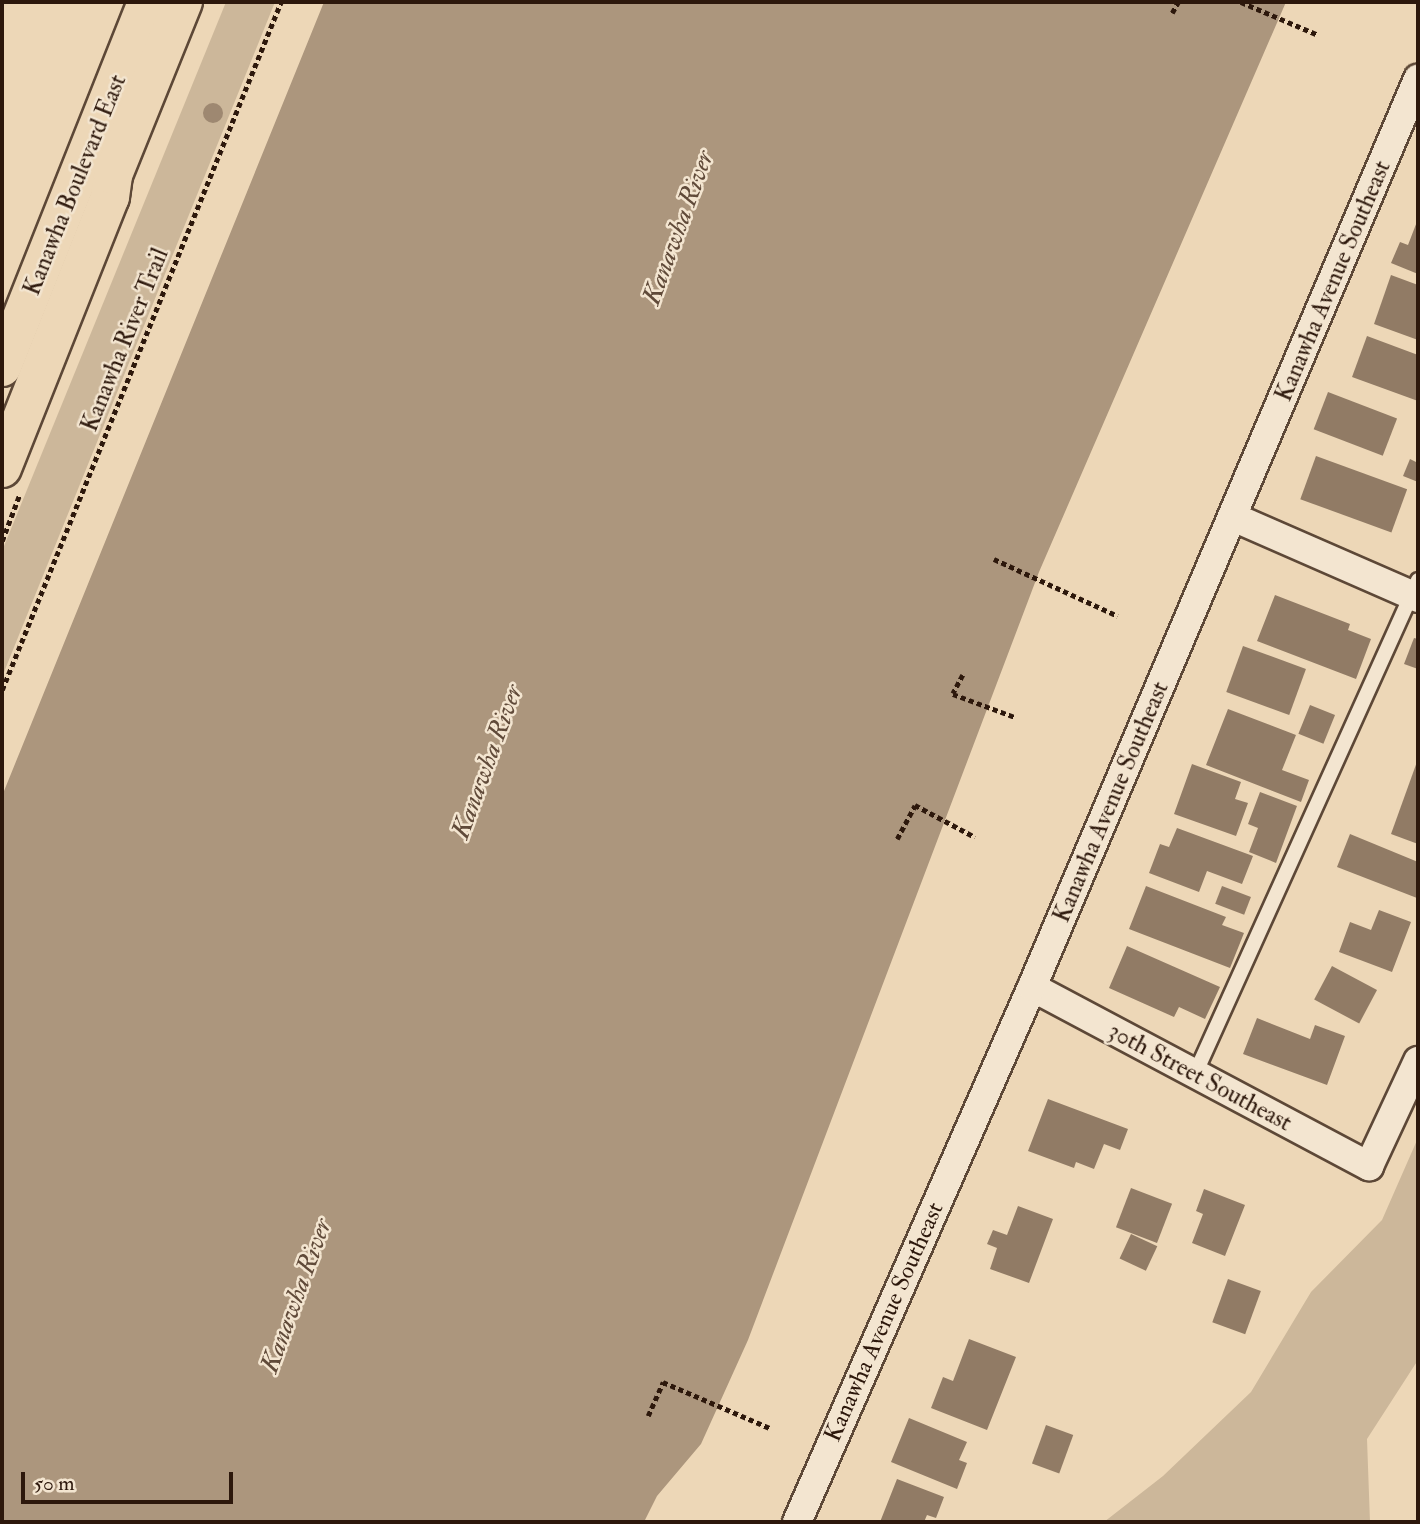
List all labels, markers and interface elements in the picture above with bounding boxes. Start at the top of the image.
street label: Kanawha Boulevard East [18,70,132,300]
water label: Kanawha River [637,147,721,309]
street label: Kanawha Avenue Southeast [1269,156,1397,406]
street label: Kanawha River Trail [75,244,175,436]
street label: Kanawha Avenue Southeast [1047,677,1175,927]
water label: Kanawha River [446,681,530,843]
street label: 30th Street Southeast [1103,1017,1297,1137]
street label: Kanawha Avenue Southeast [818,1198,950,1446]
water label: Kanawha River [255,1215,339,1377]
scale bar [24,1458,236,1502]
text: 50 m [34,1470,75,1497]

